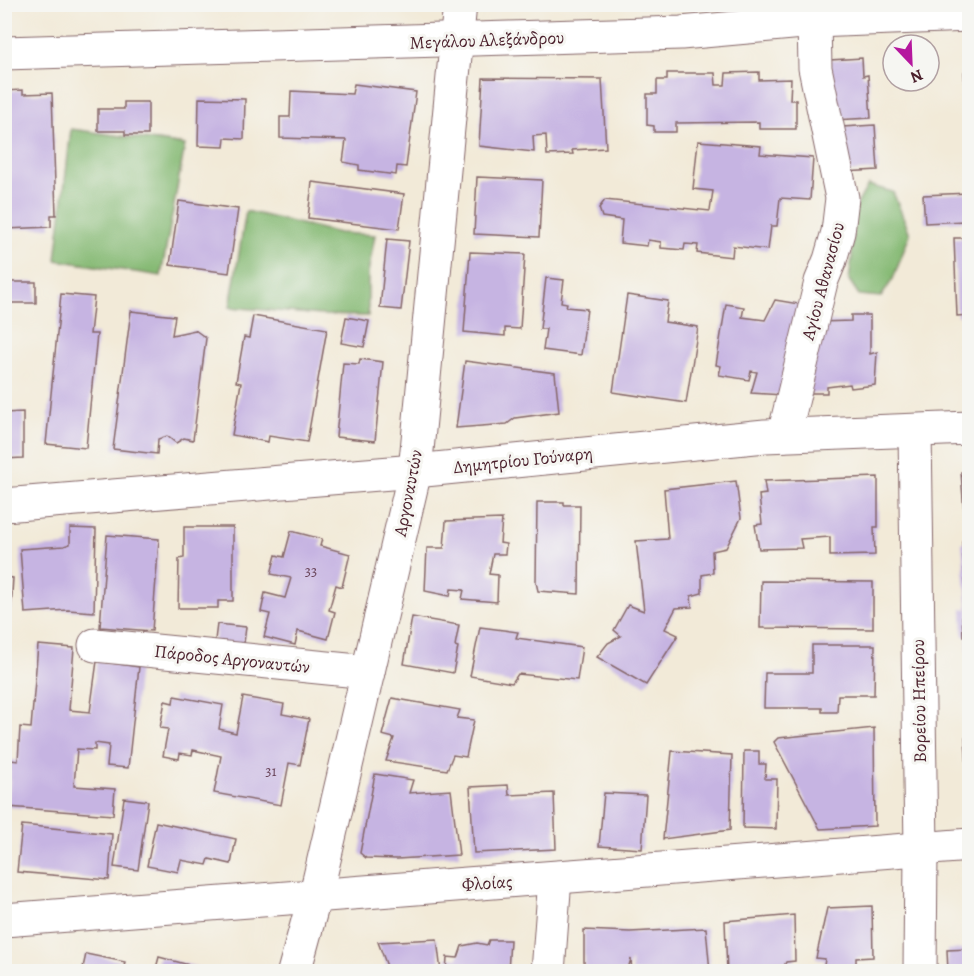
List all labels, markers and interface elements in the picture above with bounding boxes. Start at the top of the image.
street label: Μεγάλου Αλεξάνδρου [409,25,565,55]
north arrow [881,33,941,93]
text: N [906,63,926,88]
street label: Αγίου Αθανασίου [795,219,850,344]
street label: Δημητρίου Γούναρη [452,441,594,479]
street label: Αργοναυτών [388,448,428,539]
house number: 33 [305,561,317,581]
street label: Πάροδος Αργοναυτών [153,639,311,679]
street label: Βορείου Ηπείρου [906,639,932,763]
house number: 31 [265,761,277,781]
street label: Φλοίας [461,869,513,897]

